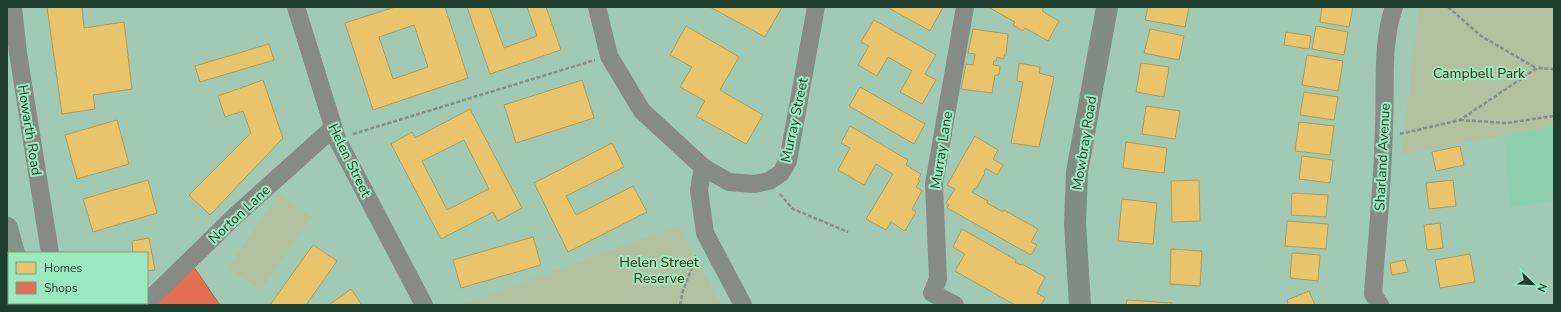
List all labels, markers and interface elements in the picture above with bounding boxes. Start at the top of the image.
park label: Campbell Park [1433,64,1526,83]
street label: Murray Street [776,76,813,164]
street label: Howarth Road [13,83,46,177]
street label: Mowbray Road [1068,95,1101,192]
street label: Sharland Avenue [1370,103,1395,211]
street label: Murray Lane [926,110,957,190]
street label: Helen Street [324,120,376,200]
street label: Norton Lane [204,181,274,248]
legend [8,252,148,304]
park label: Helen Street Reserve [619,253,699,288]
text: Homes [44,260,82,276]
north arrow [1513,264,1553,304]
text: Shops [44,280,78,296]
text: N [1533,281,1550,294]

